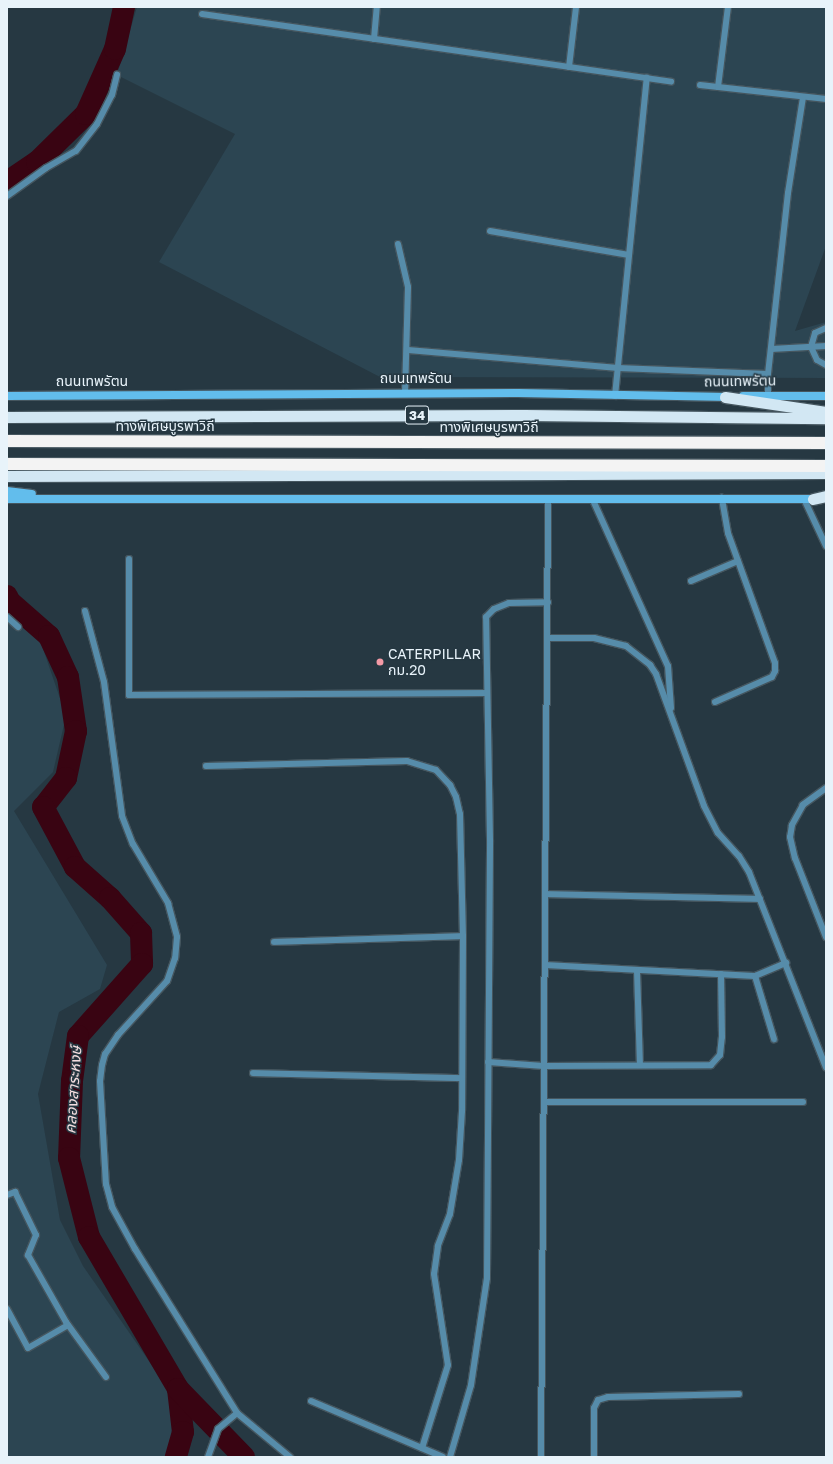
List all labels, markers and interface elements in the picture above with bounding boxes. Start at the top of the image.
street label: ถนนเทพรัตน [380,370,452,386]
street label: ถนนเทพรัตน [704,372,776,390]
street label: ถนนเทพรัตน [56,373,128,389]
road number: 34 [404,404,430,426]
street label: ทางพิเศษบูรพาวิถี [115,418,215,434]
street label: ทางพิเศษบูรพาวิถี [439,419,539,435]
place label: CATERPILLAR กม.20 [388,646,481,678]
marker: CATERPILLAR กม.20 [375,657,385,667]
water label: คลองสาระหงษ์ [61,1045,85,1135]

